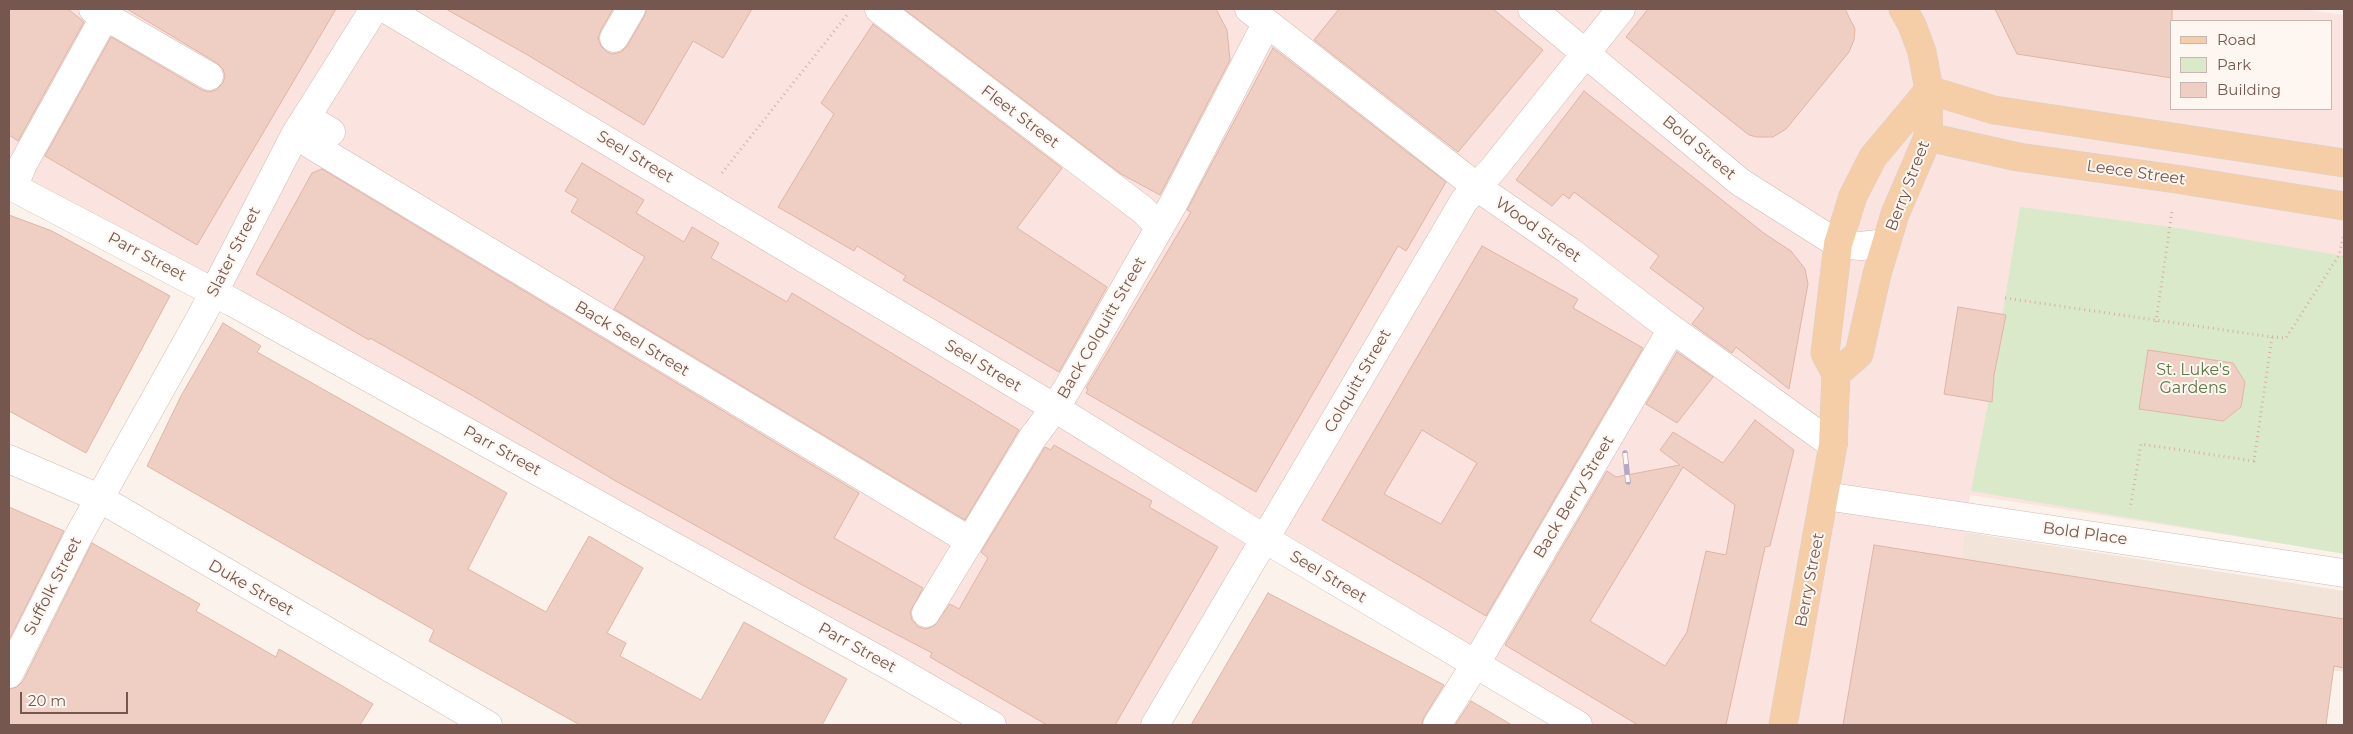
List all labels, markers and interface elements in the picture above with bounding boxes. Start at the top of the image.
legend [2170,20,2333,110]
text: Road [2217,30,2256,49]
text: Park [2217,55,2251,74]
text: Building [2217,80,2281,99]
street label: Fleet Street [977,81,1063,153]
street label: Bold Street [1658,112,1740,184]
street label: Seel Street [593,127,677,187]
street label: Berry Street [1882,138,1934,234]
street label: Leece Street [2085,157,2187,189]
street label: Wood Street [1491,193,1585,267]
street label: Slater Street [203,204,265,300]
street label: Parr Street [105,228,189,286]
street label: Back Colquitt Street [1054,254,1150,402]
street label: Back Seel Street [571,297,693,381]
street label: Colquitt Street [1321,326,1395,436]
street label: Seel Street [941,336,1025,396]
park label: St. Luke's Gardens [2156,360,2230,398]
street label: Parr Street [460,422,544,480]
street label: Back Berry Street [1530,432,1618,562]
street label: Bold Place [2041,519,2129,549]
street label: Berry Street [1791,531,1829,629]
street label: Suffolk Street [20,534,86,638]
street label: Seel Street [1286,547,1370,607]
street label: Duke Street [205,556,297,620]
street label: Parr Street [815,619,899,677]
scale bar [22,682,130,714]
text: 20 m [28,691,66,710]

